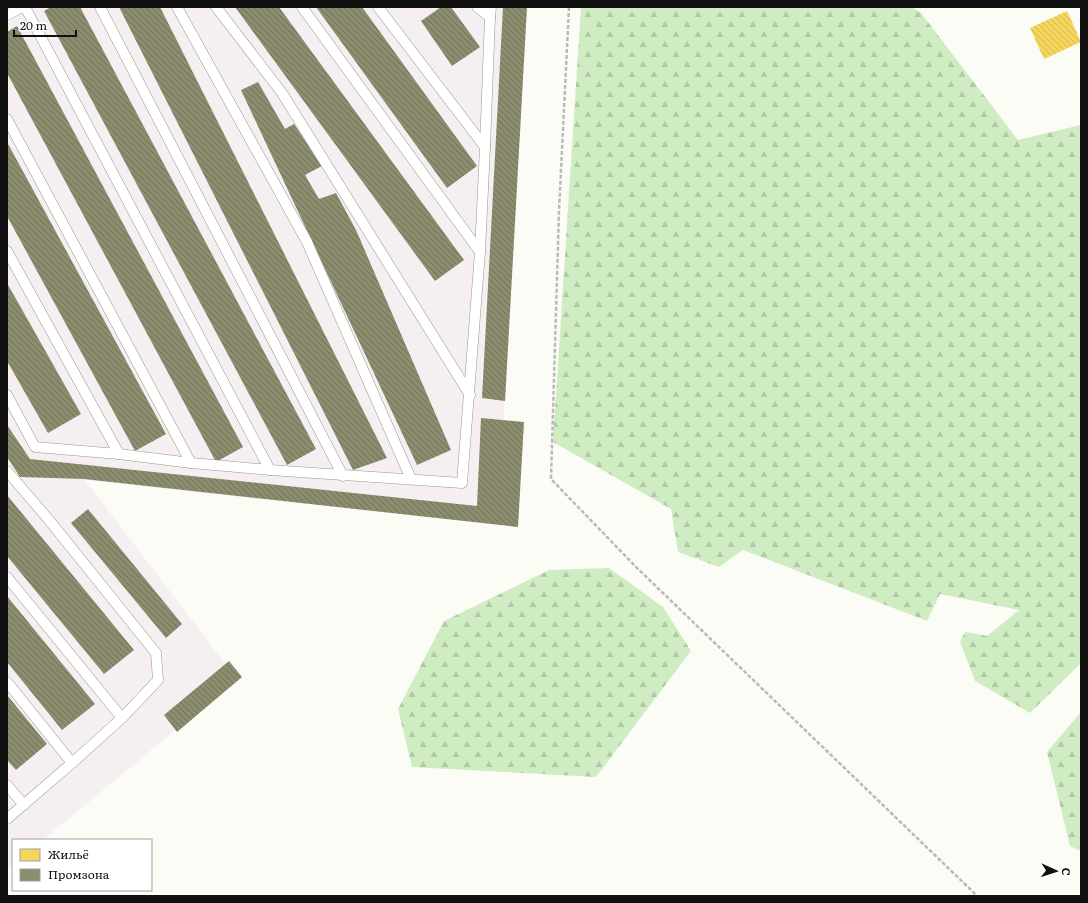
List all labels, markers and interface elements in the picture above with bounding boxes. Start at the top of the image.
scale bar [14,12,76,38]
text: 20 m [20,16,47,34]
legend [12,839,152,891]
text: Жильё [48,845,89,863]
north arrow [1036,851,1076,891]
text: Промзона [48,865,110,883]
text: С [1059,867,1075,876]

